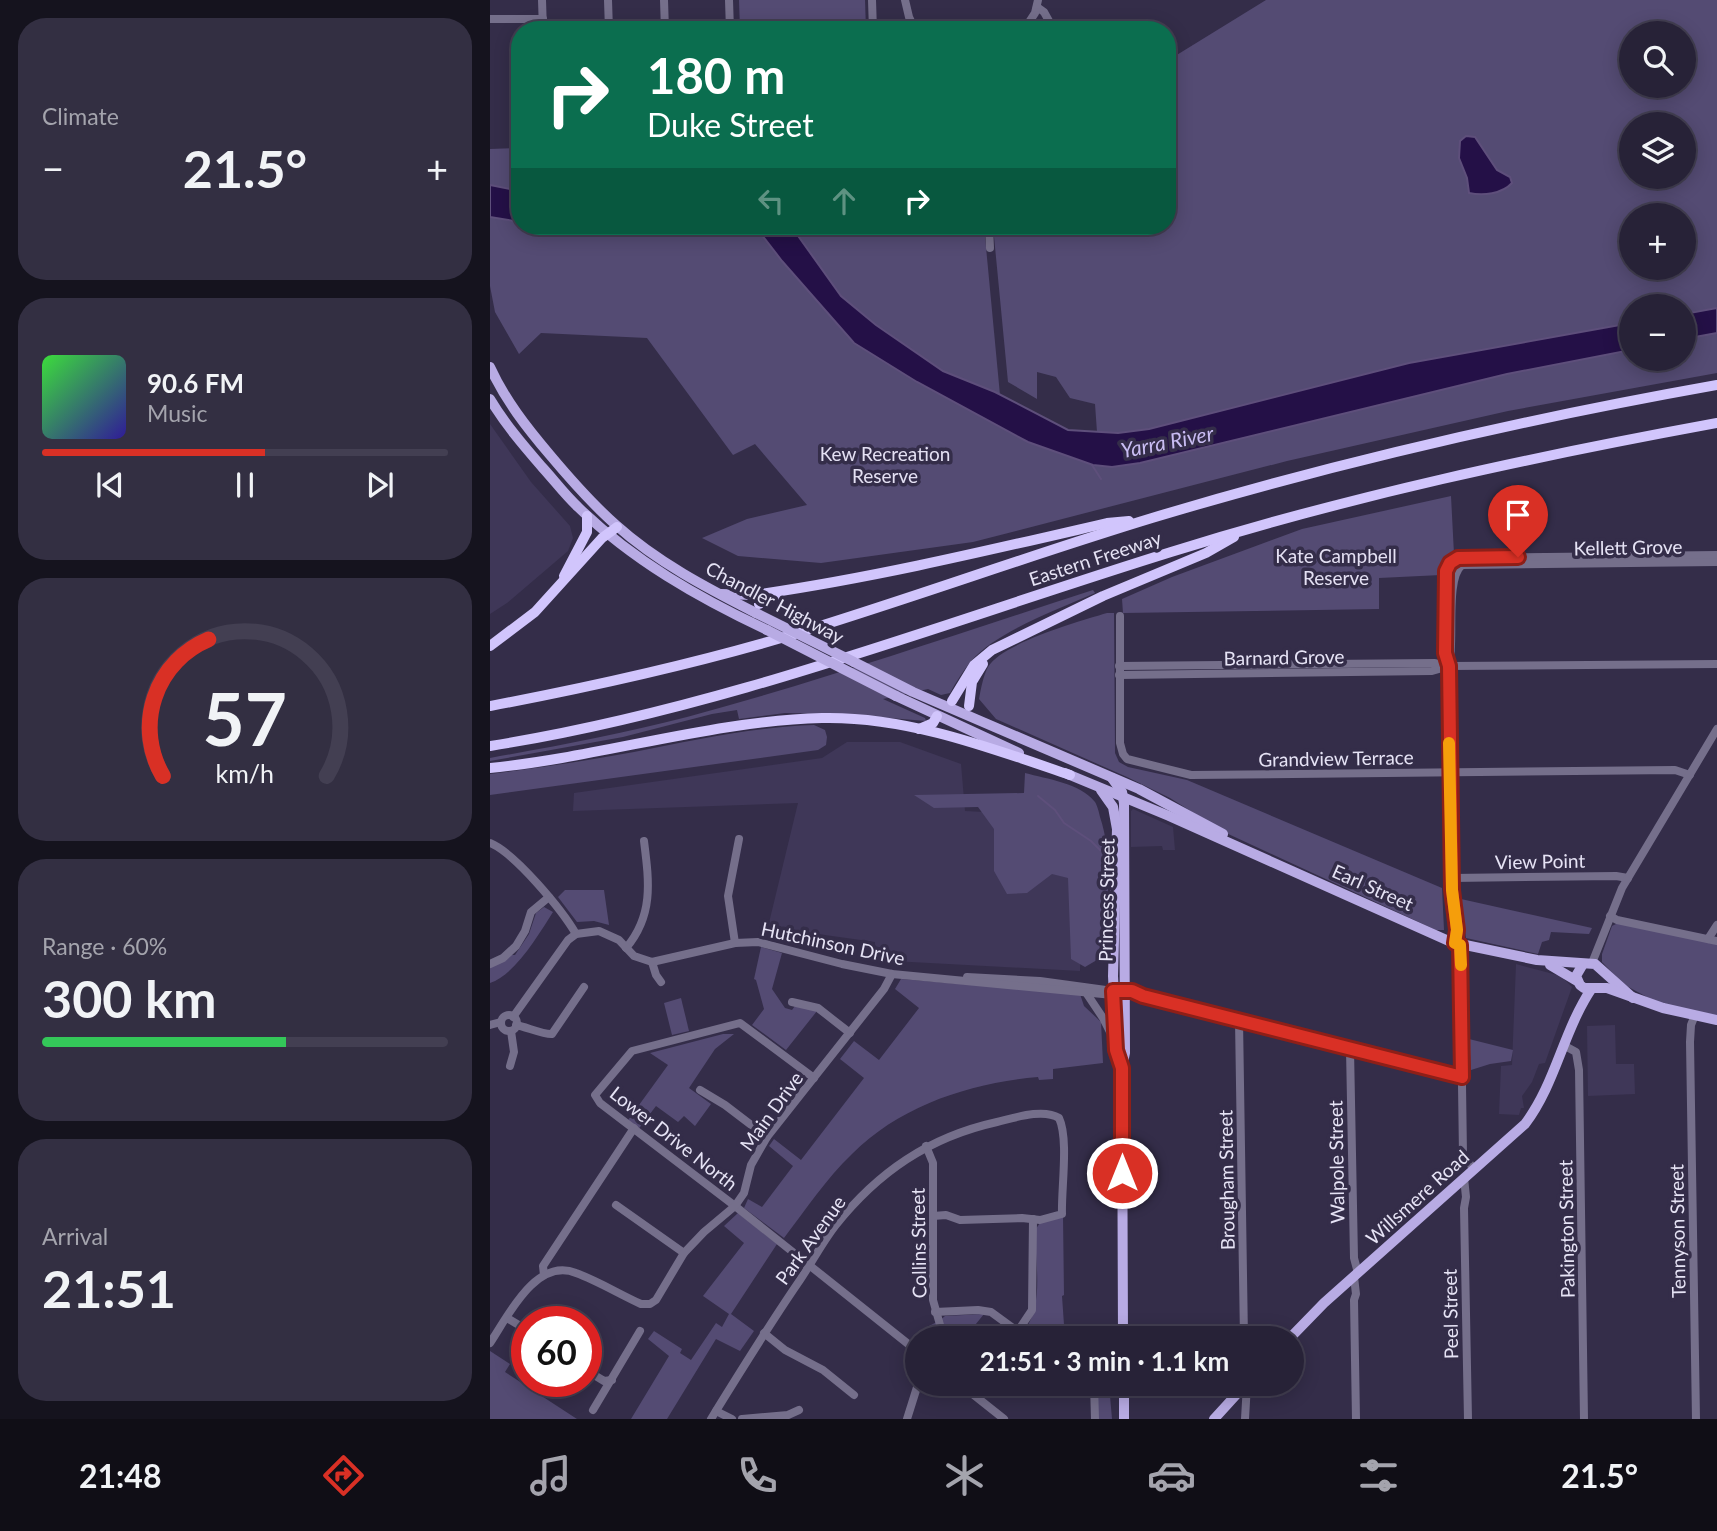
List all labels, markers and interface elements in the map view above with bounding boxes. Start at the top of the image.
map controls [1619,21,1696,371]
button: search [1619,21,1696,98]
text: 180 m [647,46,785,104]
icon: right [532,49,623,140]
text: Climate [42,102,119,130]
text: Duke Street [647,105,814,144]
button: layers [1619,112,1696,189]
text: 21.5° [183,137,307,199]
text: − [42,145,64,191]
text: + [426,145,448,191]
icon: left [752,182,790,220]
icon: ahead [825,182,863,220]
icon: right [898,182,936,220]
button: + [1619,203,1696,280]
button: − [1619,294,1696,371]
text: 90.6 FM [147,367,244,399]
text: Music [147,399,207,427]
water label: Yarra River [1118,420,1216,462]
park label: Kew Recreation Reserve [820,442,950,487]
icon: previous [91,466,129,504]
icon: pause [226,466,264,504]
icon: next [361,466,399,504]
pin [1488,485,1548,557]
icon: arrive [1499,496,1537,534]
street label: Eastern Freeway [1026,526,1164,590]
street label: Kellett Grove [1573,535,1683,559]
park label: Kate Campbell Reserve [1275,544,1397,589]
street label: Chandler Highway [702,556,848,648]
street label: Barnard Grove [1223,644,1345,670]
text: 57 [203,674,287,762]
street label: Grandview Terrace [1258,745,1414,771]
text: km/h [216,757,274,787]
street label: Princess Street [1093,838,1119,962]
street label: View Point [1495,849,1586,873]
street label: Earl Street [1329,859,1417,915]
street label: Hutchinson Drive [759,917,907,969]
text: Range · 60% [42,932,167,960]
text: 300 km [42,967,216,1029]
street label: Main Drive [735,1067,807,1155]
street label: Lower Drive North [606,1081,742,1195]
street label: Walpole Street [1323,1100,1349,1224]
street label: Brougham Street [1213,1109,1239,1250]
position arrow [1085,1136,1159,1210]
street label: Willsmere Road [1361,1145,1473,1249]
street label: Pakington Street [1553,1159,1579,1298]
street label: Tennyson Street [1664,1164,1690,1298]
street label: Collins Street [906,1187,930,1298]
street label: Park Avenue [770,1191,850,1289]
text: Arrival [42,1222,108,1250]
text: 21:51 [42,1257,176,1319]
street label: Peel Street [1438,1268,1462,1359]
speed limit sign: 60 [511,1306,602,1397]
text: 21:51 · 3 min · 1.1 km [980,1345,1229,1377]
icon: directions [319,1451,368,1500]
icon: music [526,1451,575,1500]
icon: phone [733,1451,782,1500]
icon: climate [940,1451,989,1500]
icon: car [1147,1451,1196,1500]
icon: filters [1354,1451,1403,1500]
text: 21:48 [79,1456,161,1495]
text: 21.5° [1561,1456,1638,1495]

